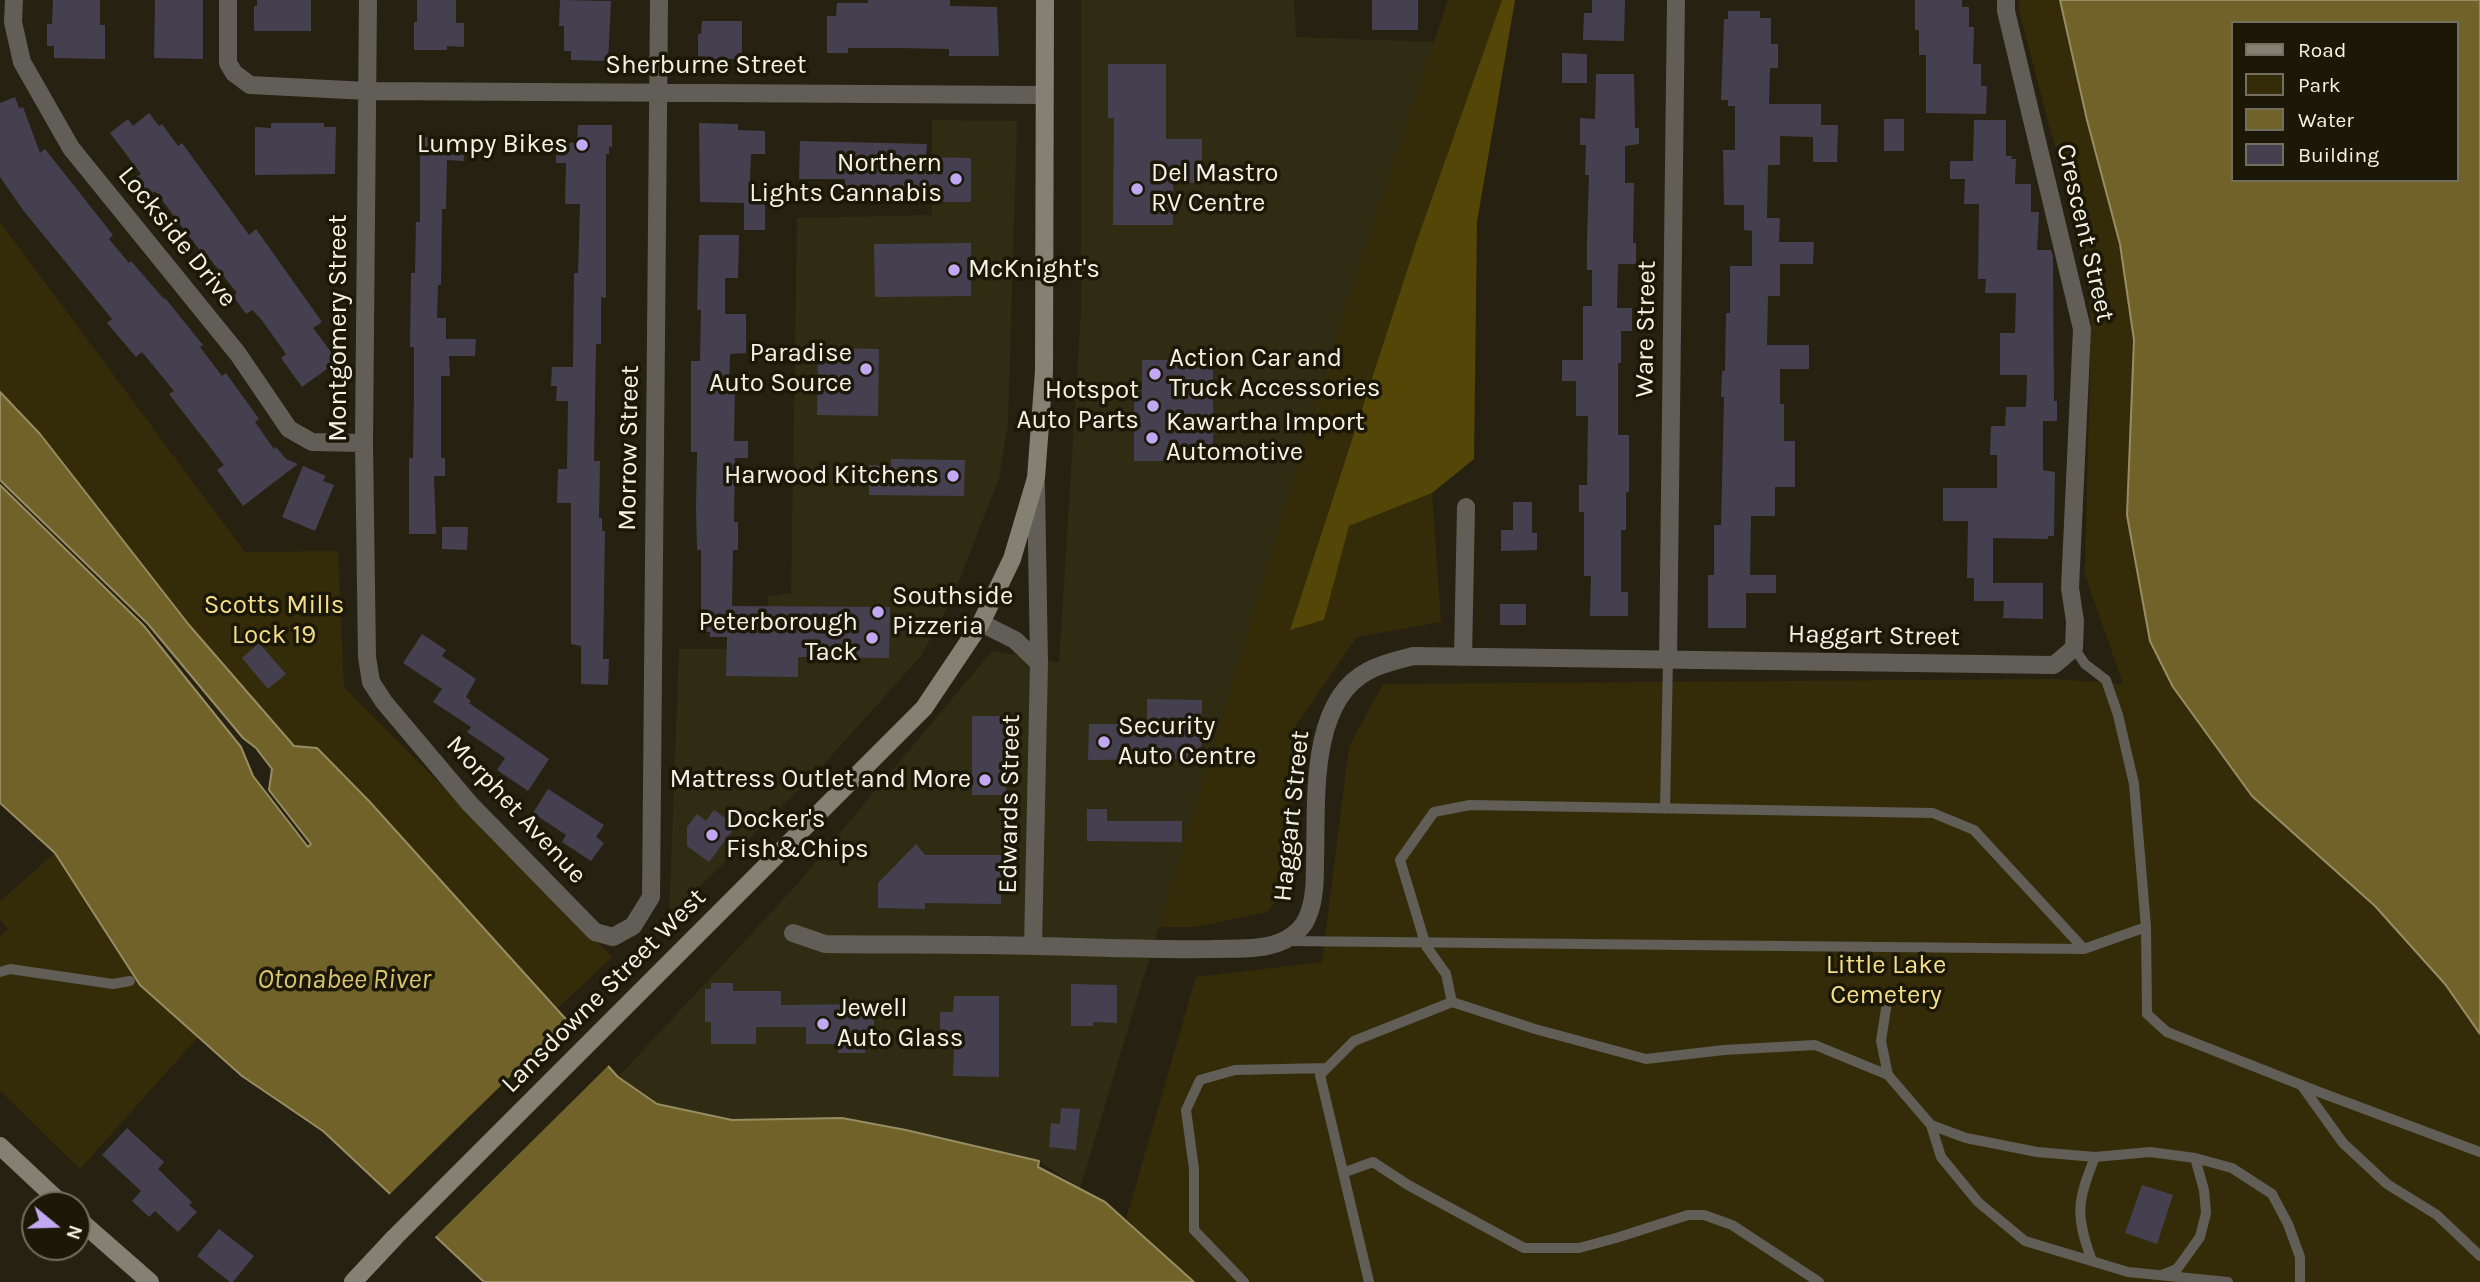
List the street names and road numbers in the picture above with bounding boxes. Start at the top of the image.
street label: Sherburne Street [605,50,807,82]
street label: Crescent Street [2049,141,2121,325]
street label: Lockside Drive [111,161,243,313]
street label: Montgomery Street [323,214,355,442]
street label: Ware Street [1629,260,1663,398]
street label: Morrow Street [612,365,646,531]
street label: Haggart Street [1788,619,1960,653]
street label: Edwards Street [993,714,1027,894]
street label: Morphet Avenue [439,729,593,891]
street label: Haggart Street [1267,729,1317,903]
street label: Lansdowne Street West [495,882,713,1100]

